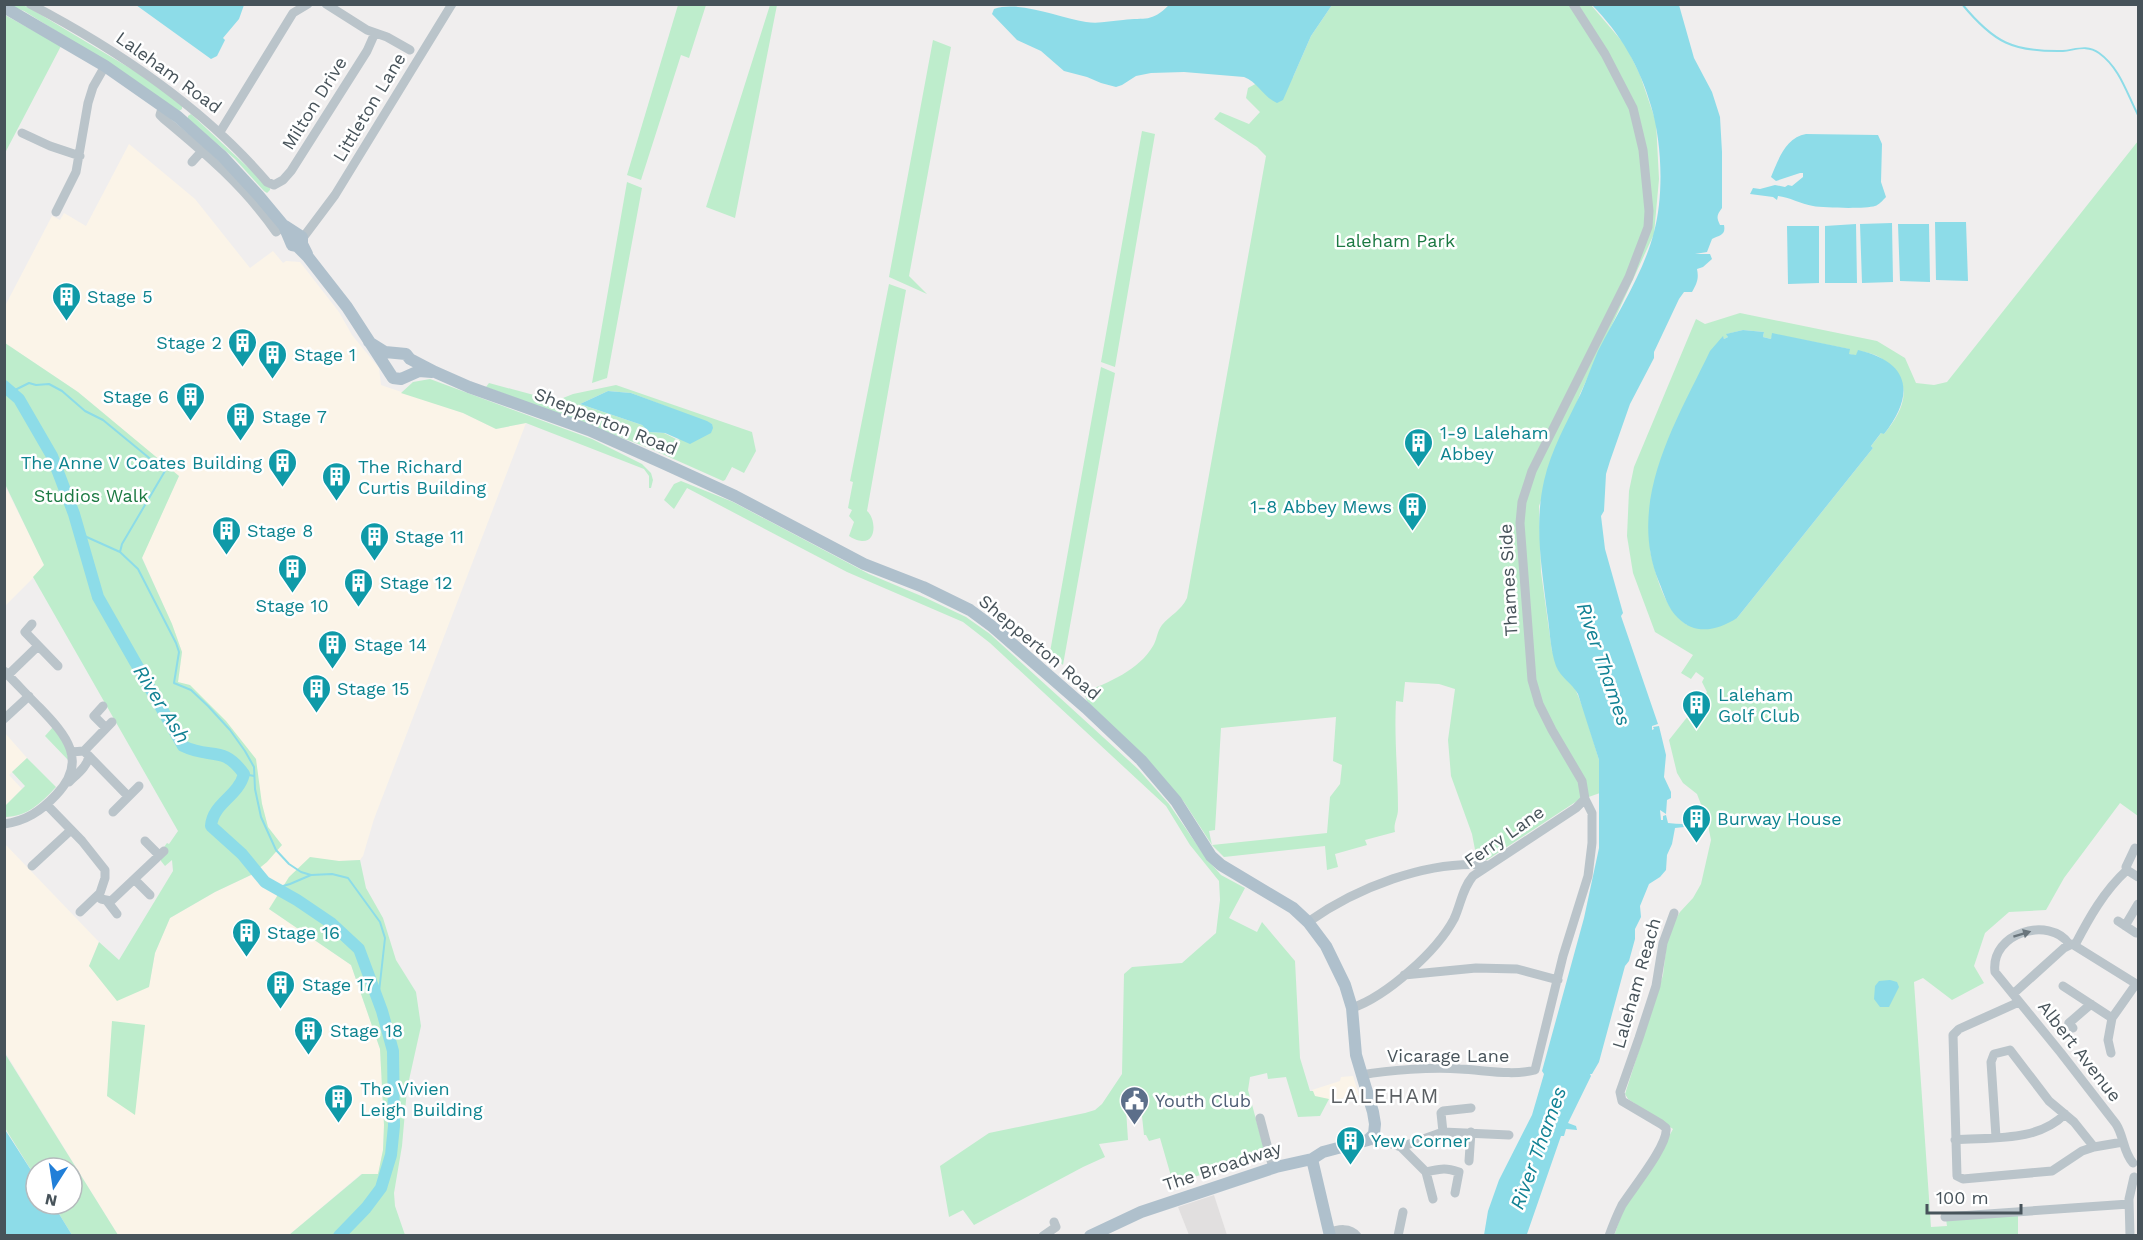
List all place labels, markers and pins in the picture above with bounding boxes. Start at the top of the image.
building icon: Stage 5 [50,280,82,322]
place label: Stage 5 [87,286,153,307]
building icon: Stage 2 [227,326,259,368]
place label: Stage 2 [156,332,222,353]
building icon: Stage 1 [257,338,289,380]
place label: Stage 1 [294,344,356,365]
building icon: Stage 6 [174,380,206,422]
place label: Stage 6 [103,386,169,407]
building icon: Stage 7 [225,400,257,442]
place label: Stage 7 [262,406,327,427]
place label: 1-9 Laleham Abbey [1440,422,1549,464]
building icon: 1-9 Laleham Abbey [1403,426,1435,468]
building icon: The Anne V Coates Building [267,446,299,488]
place label: The Anne V Coates Building [21,452,262,473]
place label: The Richard Curtis Building [358,456,487,498]
building icon: The Richard Curtis Building [321,460,353,502]
building icon: 1-8 Abbey Mews [1397,490,1429,532]
place label: 1-8 Abbey Mews [1250,496,1392,517]
building icon: Stage 8 [210,514,242,556]
place label: Stage 8 [247,520,313,541]
building icon: Stage 11 [358,520,390,562]
place label: Stage 11 [395,526,464,547]
building icon: Stage 10 [276,552,308,594]
building icon: Stage 12 [343,566,375,608]
place label: Stage 12 [380,572,453,593]
place label: Stage 10 [255,595,329,616]
building icon: Stage 14 [317,628,349,670]
place label: Stage 14 [354,634,427,655]
building icon: Stage 15 [300,672,332,714]
place label: Stage 15 [337,678,410,699]
place label: Laleham Golf Club [1718,684,1800,726]
building icon: Laleham Golf Club [1681,688,1713,730]
building icon: Burway House [1680,802,1712,844]
place label: Burway House [1717,808,1842,829]
building icon: Stage 16 [230,916,262,958]
place label: Stage 16 [267,922,340,943]
building icon: Stage 17 [265,968,297,1010]
place label: Stage 17 [302,974,374,995]
building icon: Stage 18 [293,1014,325,1056]
place label: Stage 18 [330,1020,403,1041]
place label: The Vivien Leigh Building [360,1078,483,1120]
building icon: The Vivien Leigh Building [323,1082,355,1124]
public building icon: Youth Club [1118,1084,1150,1126]
place label: Youth Club [1155,1090,1251,1111]
building icon: Yew Corner [1334,1124,1366,1166]
place label: Yew Corner [1371,1130,1470,1151]

